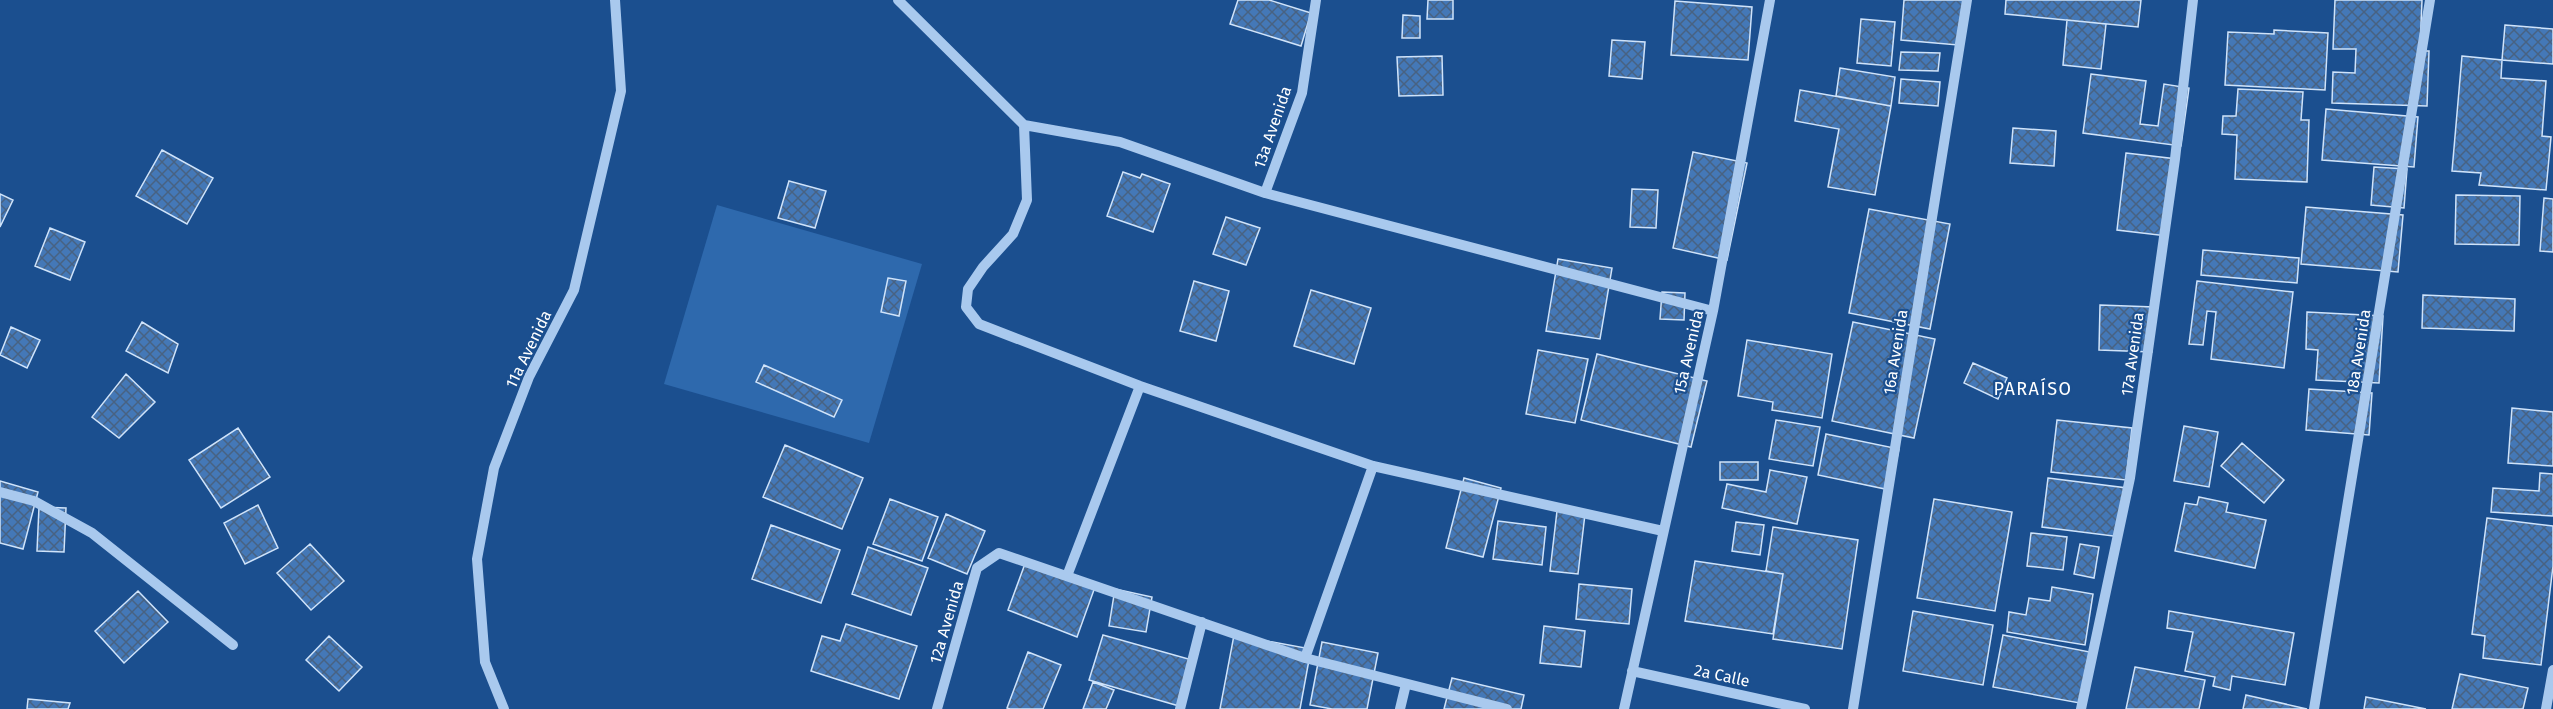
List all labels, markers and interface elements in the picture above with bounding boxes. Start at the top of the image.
street label: 13a Avenida [1250,84,1295,171]
street label: 11a Avenida [501,307,555,391]
street label: 15a Avenida [1670,308,1707,396]
street label: 16a Avenida [1879,308,1912,396]
street label: 18a Avenida [2342,308,2375,396]
street label: 17a Avenida [2117,311,2148,397]
district label: PARAÍSO [1994,377,2072,400]
street label: 12a Avenida [926,578,967,666]
street label: 2a Calle [1692,660,1751,691]

